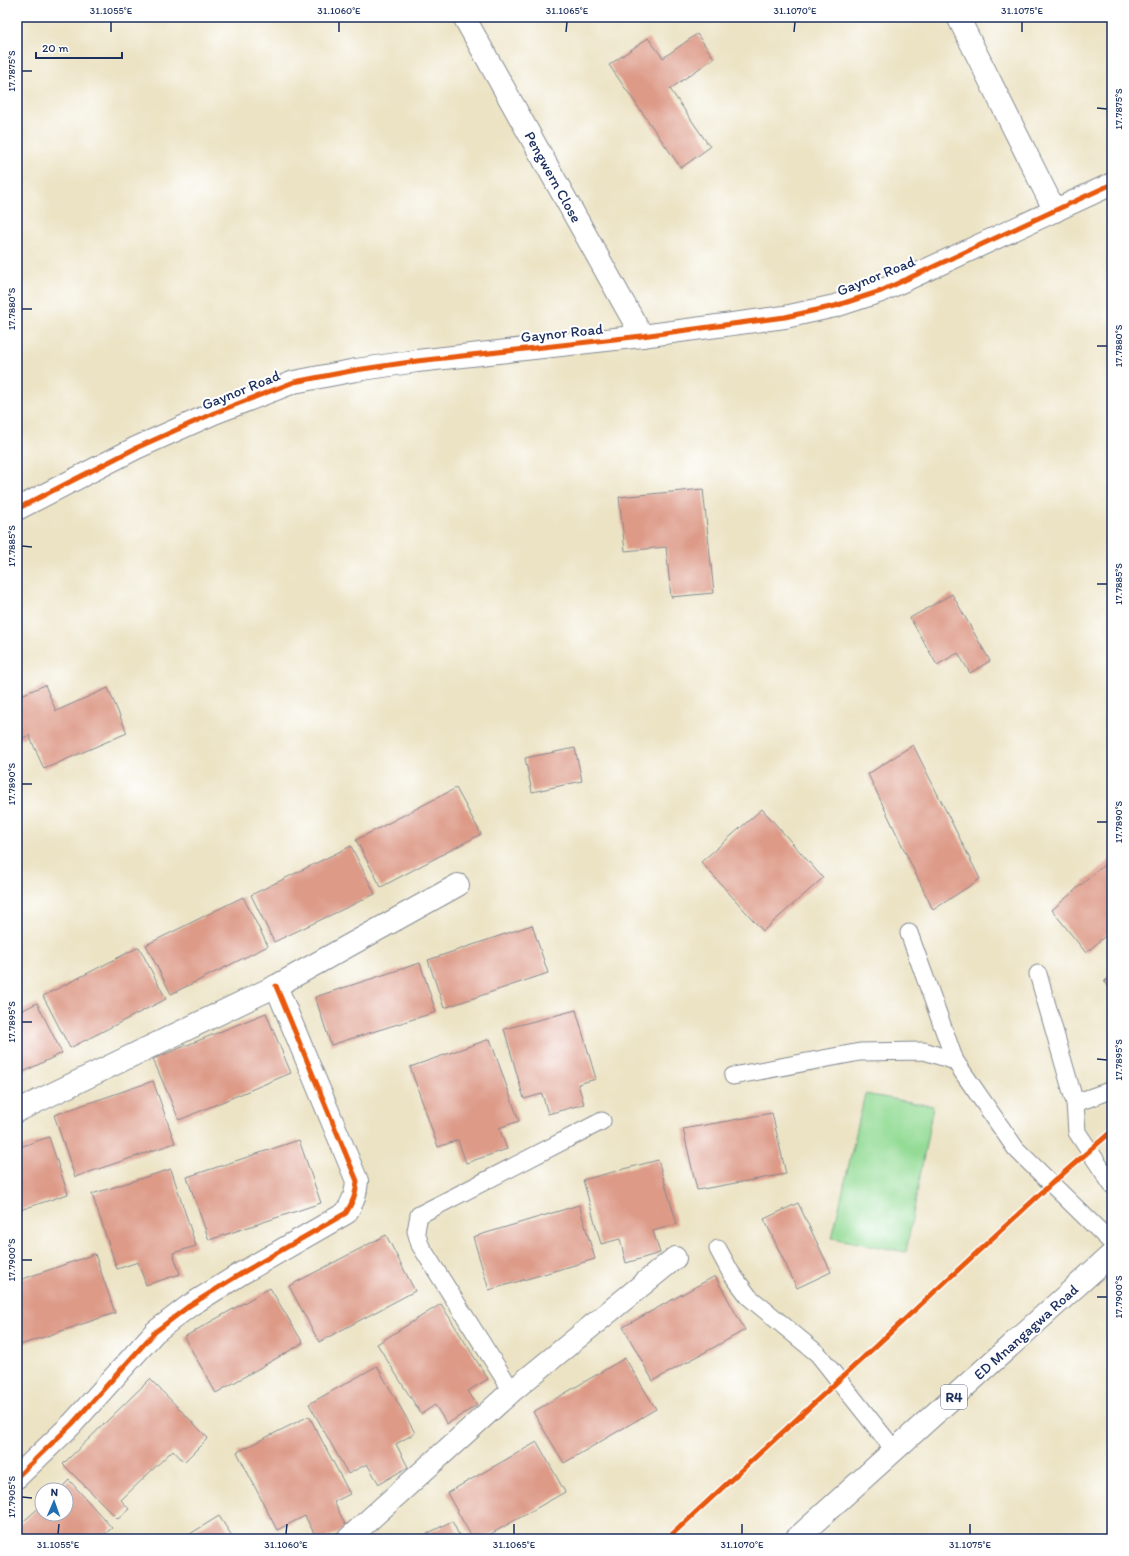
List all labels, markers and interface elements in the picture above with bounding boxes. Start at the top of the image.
text: 31.1055°E [90,4,133,17]
text: 31.1060°E [317,4,361,17]
text: 31.1065°E [546,4,589,17]
text: 31.1070°E [774,4,817,17]
text: 31.1075°E [1001,4,1043,17]
scale bar [36,34,122,60]
text: 20 m [42,41,69,55]
text: 17.7875°S [5,50,18,92]
text: 17.7875°S [1112,88,1125,130]
street label: Pengwern Close [521,128,585,226]
street label: Gaynor Road [834,252,918,300]
text: 17.7880°S [5,287,18,330]
street label: Gaynor Road [520,320,605,346]
text: 17.7880°S [1112,324,1125,367]
street label: Gaynor Road [199,366,283,414]
text: 17.7885°S [5,525,18,567]
text: 17.7885°S [1112,563,1125,605]
text: 17.7890°S [5,762,18,805]
text: 17.7890°S [1112,800,1125,843]
text: 17.7895°S [5,1001,18,1043]
text: 17.7895°S [1112,1039,1125,1081]
text: 17.7900°S [5,1238,18,1282]
text: 17.7900°S [1112,1275,1125,1319]
street label: ED Mnangagwa Road [970,1280,1082,1384]
road number: R4 [941,1385,967,1409]
text: 17.7905°S [5,1476,18,1518]
north arrow [34,1482,74,1522]
text: N [50,1486,58,1499]
text: 31.1055°E [37,1538,80,1551]
text: 31.1060°E [264,1538,308,1551]
text: 31.1065°E [493,1538,536,1551]
text: 31.1070°E [721,1538,764,1551]
text: 31.1075°E [949,1538,991,1551]

